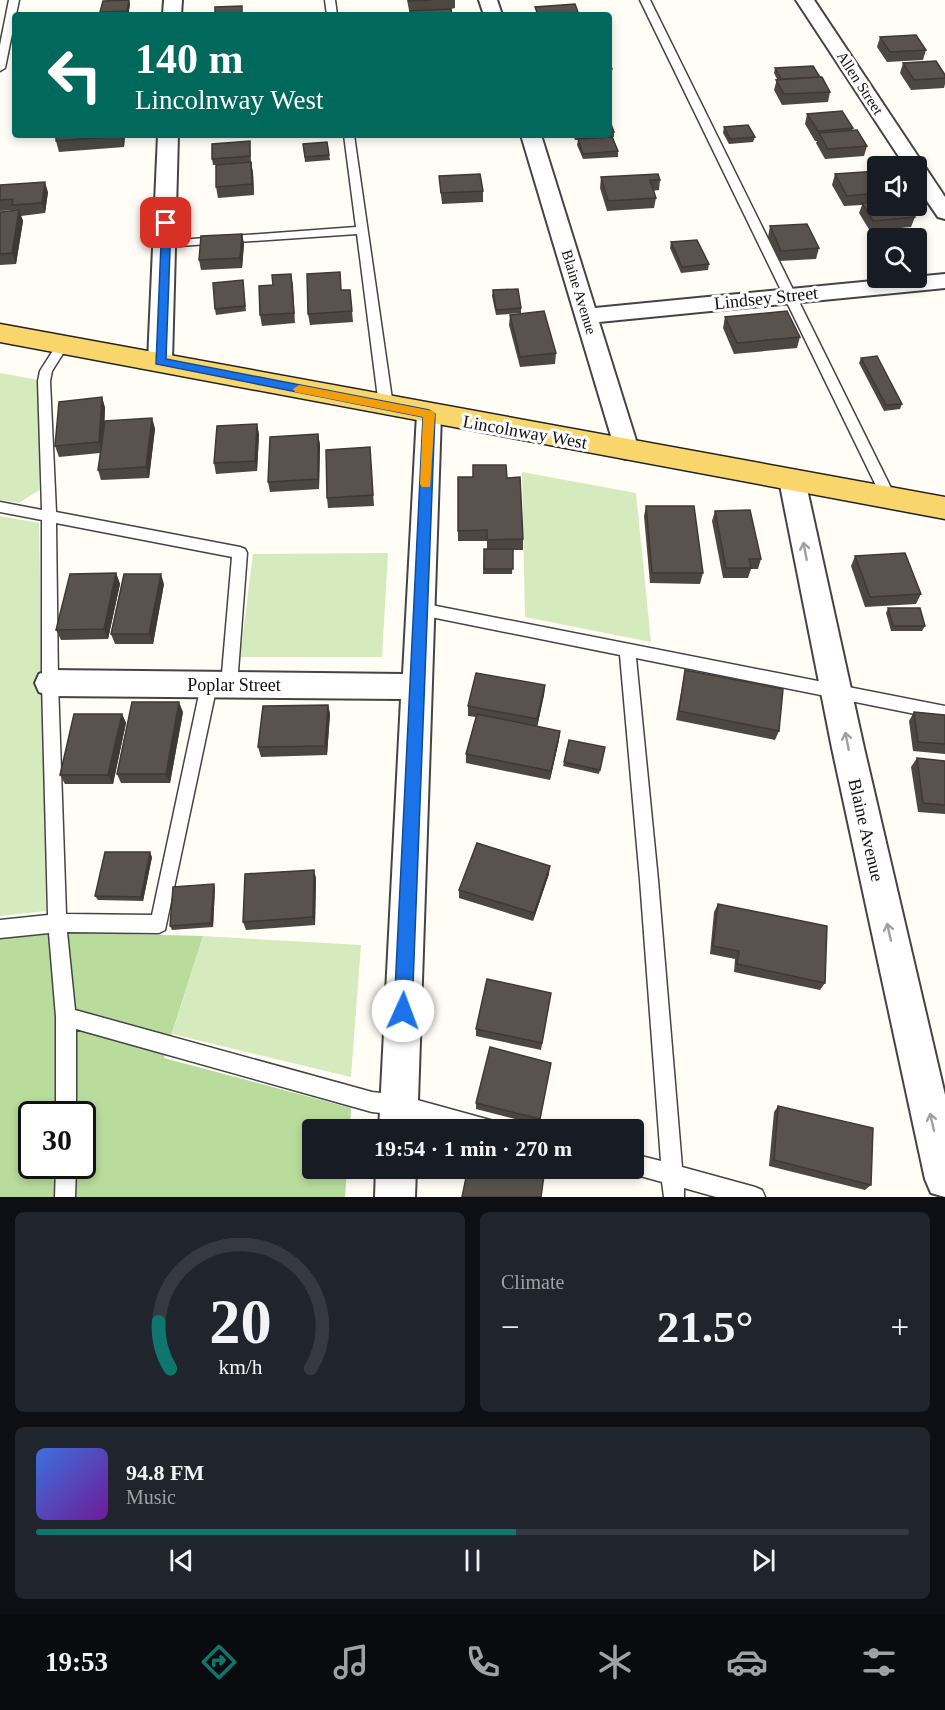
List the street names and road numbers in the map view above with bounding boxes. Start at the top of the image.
street label: Allen Street [834,48,887,118]
street label: Blaine Avenue [559,248,600,337]
street label: Lindsey Street [713,283,819,313]
street label: Lincolnway West [461,411,589,453]
street label: Poplar Street [187,675,281,695]
street label: Blaine Avenue [844,777,888,883]

